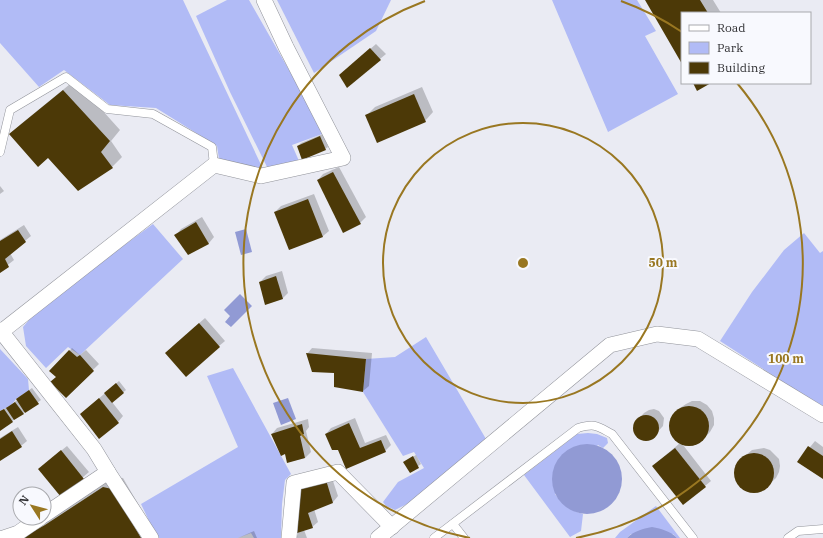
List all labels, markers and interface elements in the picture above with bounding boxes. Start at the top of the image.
legend [681,12,811,84]
text: Road [717,20,746,35]
text: Park [717,40,743,55]
text: Building [717,60,765,75]
text: 50 m [649,255,678,270]
centre of rings [516,256,530,270]
text: 100 m [768,351,804,366]
north arrow [12,486,52,526]
text: N [16,492,32,508]

